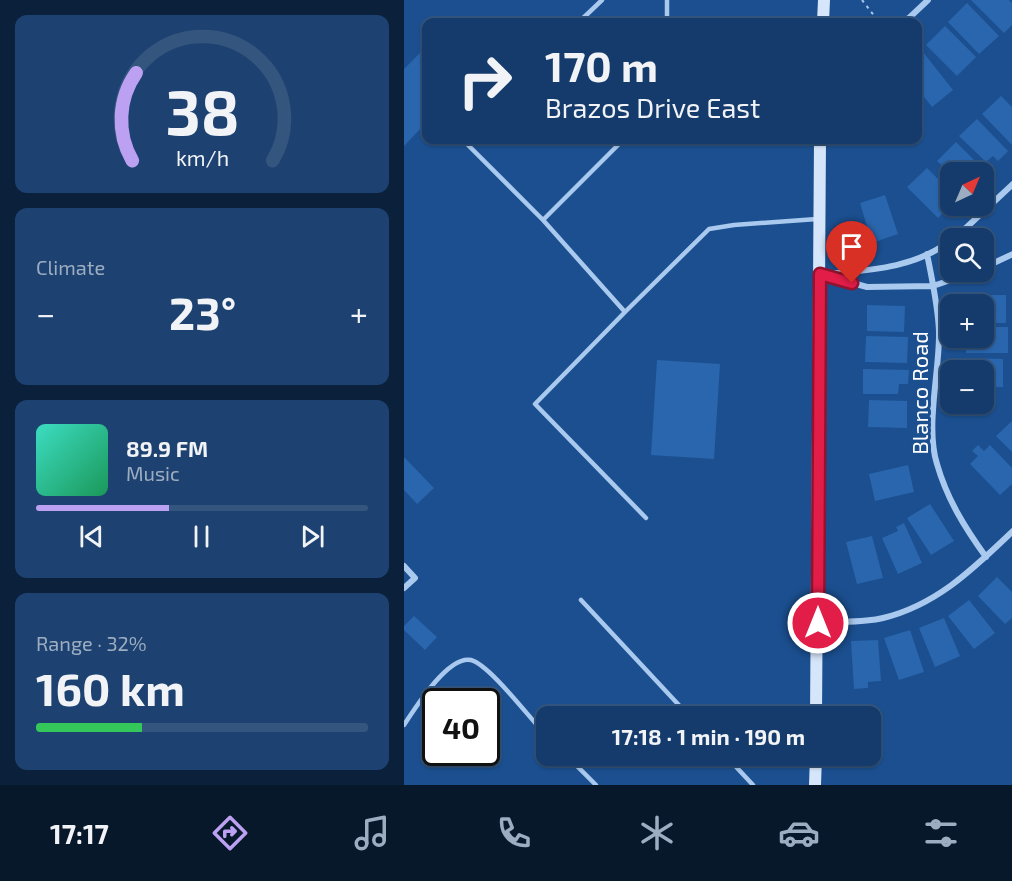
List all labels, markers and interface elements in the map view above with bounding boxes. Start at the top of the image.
text: 170 m [545,40,658,90]
icon: right [446,42,524,120]
text: 38 [165,73,239,148]
text: Brazos Drive East [545,91,760,123]
text: km/h [175,145,229,170]
north arrow [940,162,994,216]
map controls [940,162,994,414]
pin [826,221,877,283]
button: search [940,228,994,282]
icon: arrive [835,230,868,263]
text: Climate [36,255,105,279]
text: 23° [169,285,236,339]
text: − [36,293,55,333]
text: + [350,293,368,333]
button: + [940,294,994,348]
street label: Blanco Road [906,331,932,455]
button: − [940,360,994,414]
text: 89.9 FM [126,435,208,461]
text: Music [126,461,180,485]
icon: previous [75,520,108,553]
icon: pause [185,520,218,553]
icon: next [296,520,329,553]
position arrow [786,591,850,655]
text: Range · 32% [36,631,147,655]
text: 160 km [36,661,185,715]
speed limit sign: 40 [422,688,500,766]
text: 17:18 · 1 min · 190 m [612,723,805,749]
icon: directions [209,812,251,854]
icon: music [351,812,393,854]
icon: phone [493,812,535,854]
icon: climate [636,812,678,854]
icon: car [778,812,820,854]
icon: filters [920,812,962,854]
text: 17:17 [50,817,109,849]

